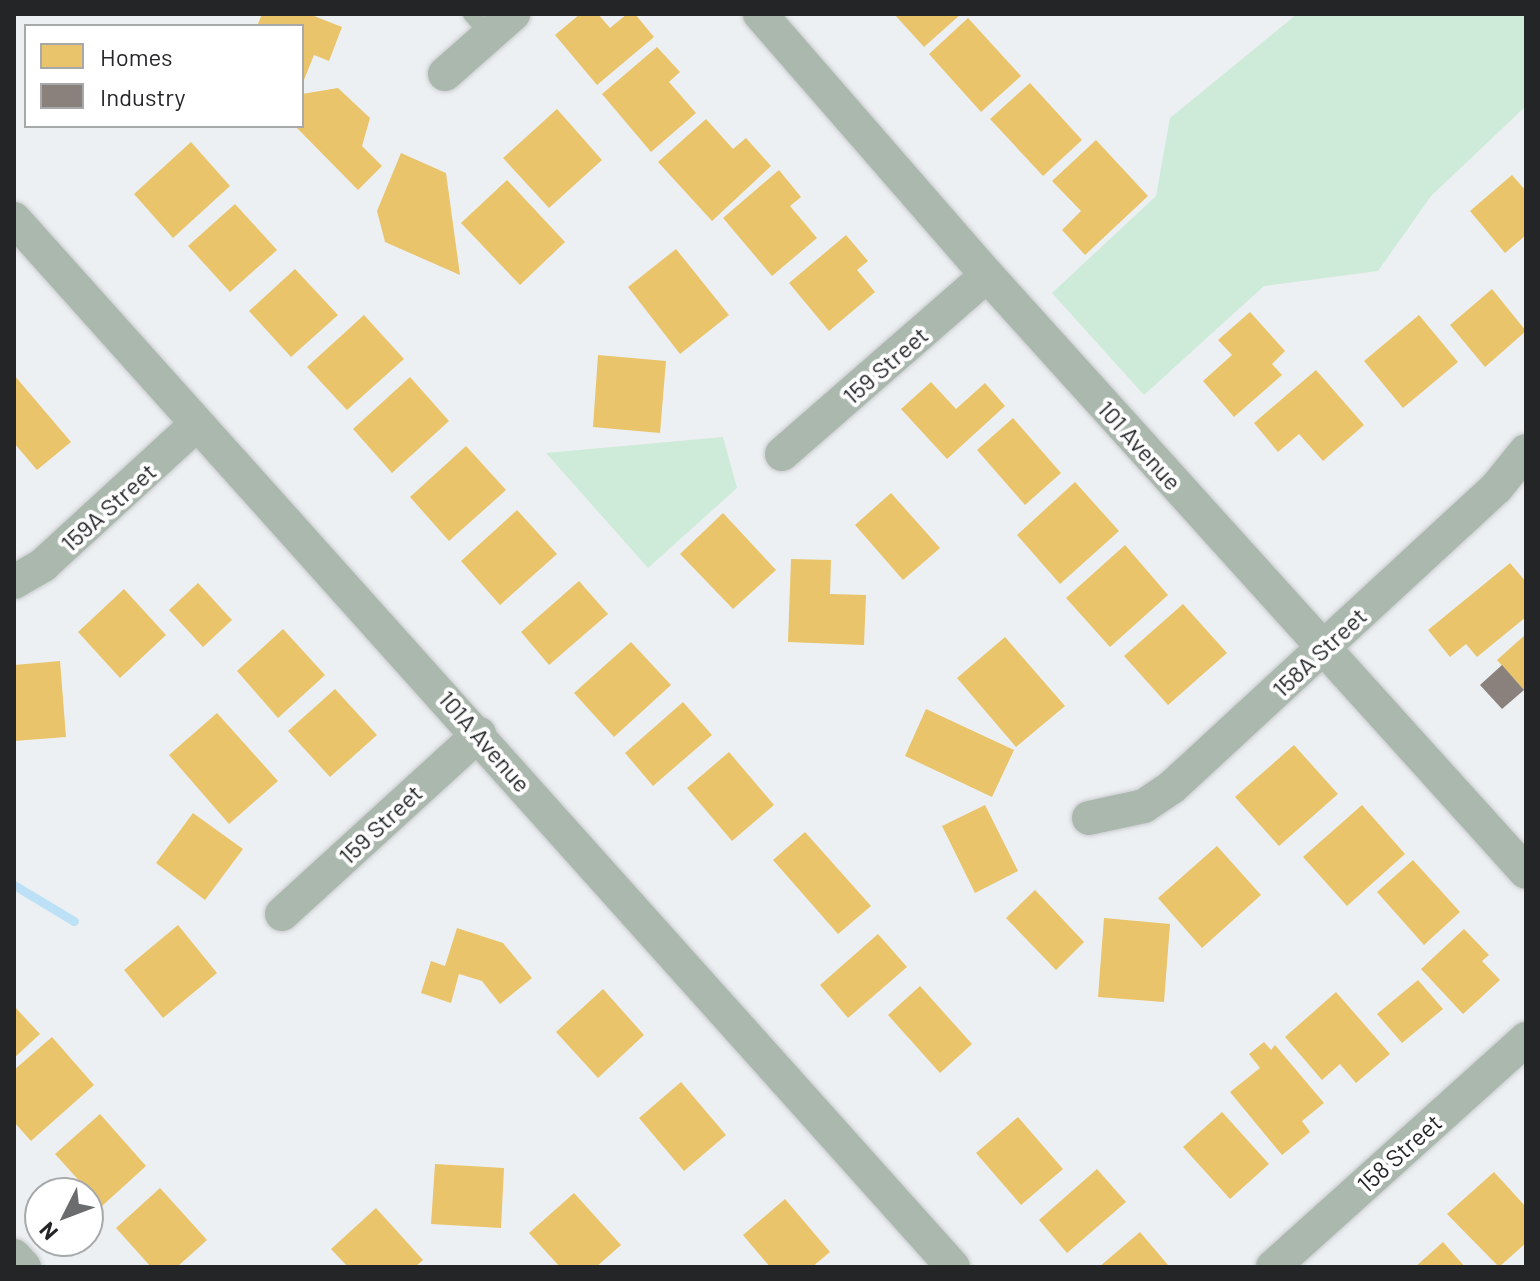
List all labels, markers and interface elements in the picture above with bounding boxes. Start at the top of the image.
legend [24,24,304,128]
text: Homes [100,42,173,71]
text: Industry [100,82,186,111]
street label: 159 Street [836,320,934,410]
street label: 101 Avenue [1092,394,1188,496]
street label: 159A Street [54,457,162,557]
street label: 158A Street [1266,601,1372,703]
street label: 101A Avenue [433,684,537,798]
street label: 159 Street [332,778,428,870]
street label: 158 Street [1351,1108,1447,1198]
north arrow [24,1177,104,1257]
text: N [33,1218,62,1246]

